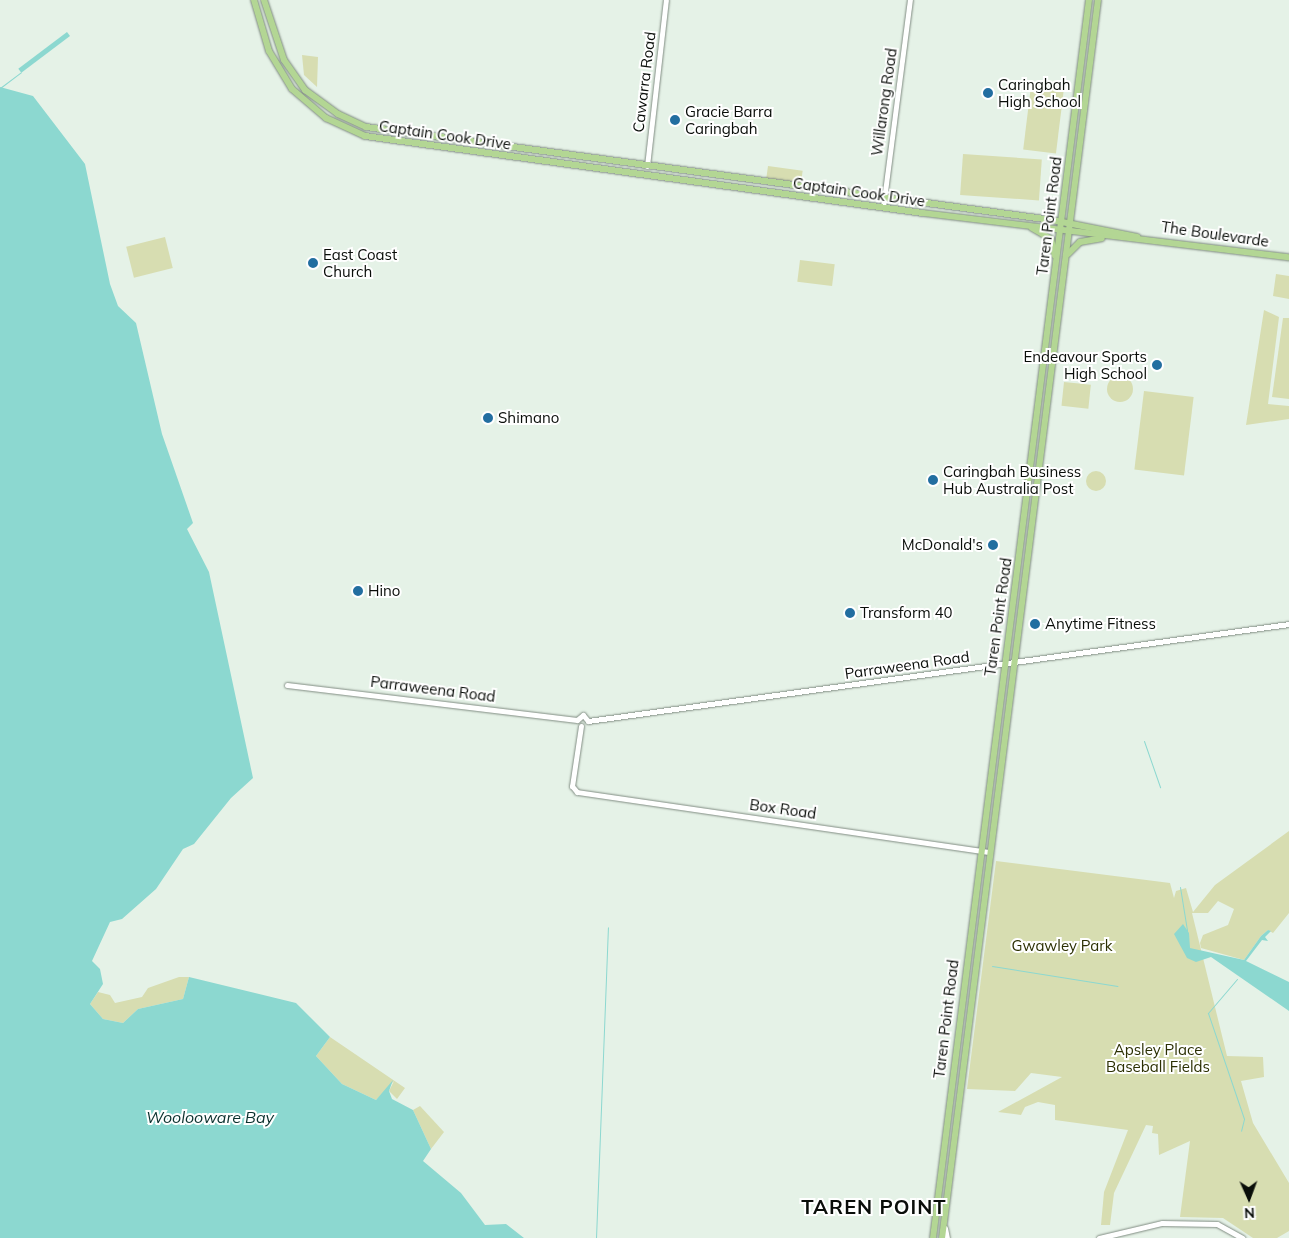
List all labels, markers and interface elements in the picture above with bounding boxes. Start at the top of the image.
street label: Cawarra Road [629,31,659,133]
street label: Willarong Road [868,47,900,157]
place label: Caringbah High School [998,75,1081,110]
marker: Caringbah High School [982,87,994,99]
place label: Gracie Barra Caringbah [685,102,772,137]
marker: Gracie Barra Caringbah [669,114,681,126]
street label: Captain Cook Drive [378,117,512,153]
street label: Taren Point Road [1033,156,1065,276]
street label: Captain Cook Drive [792,174,926,210]
street label: The Boulevarde [1160,218,1270,250]
place label: East Coast Church [323,245,397,280]
marker: East Coast Church [307,257,319,269]
place label: Endeavour Sports High School [1023,347,1147,382]
marker: Endeavour Sports High School [1151,359,1163,371]
place label: Shimano [498,409,559,427]
marker: Shimano [482,412,494,424]
place label: Caringbah Business Hub Australia Post [943,462,1081,497]
marker: Caringbah Business Hub Australia Post [927,474,939,486]
place label: McDonald's [902,536,983,554]
marker: McDonald's [987,539,999,551]
street label: Taren Point Road [981,557,1015,677]
place label: Hino [368,582,400,600]
marker: Hino [352,585,364,597]
place label: Transform 40 [860,604,952,622]
marker: Transform 40 [844,607,856,619]
place label: Anytime Fitness [1045,615,1156,633]
marker: Anytime Fitness [1029,618,1041,630]
street label: Parraweena Road [843,647,971,683]
street label: Parraweena Road [369,672,497,706]
street label: Box Road [748,795,818,823]
park label: Gwawley Park [1012,937,1112,955]
street label: Taren Point Road [930,959,962,1079]
park label: Apsley Place Baseball Fields [1106,1040,1210,1075]
water label: Woolooware Bay [146,1107,274,1127]
north arrow [1224,1173,1274,1223]
district label: TAREN POINT [800,1194,948,1218]
text: N [1244,1204,1255,1222]

